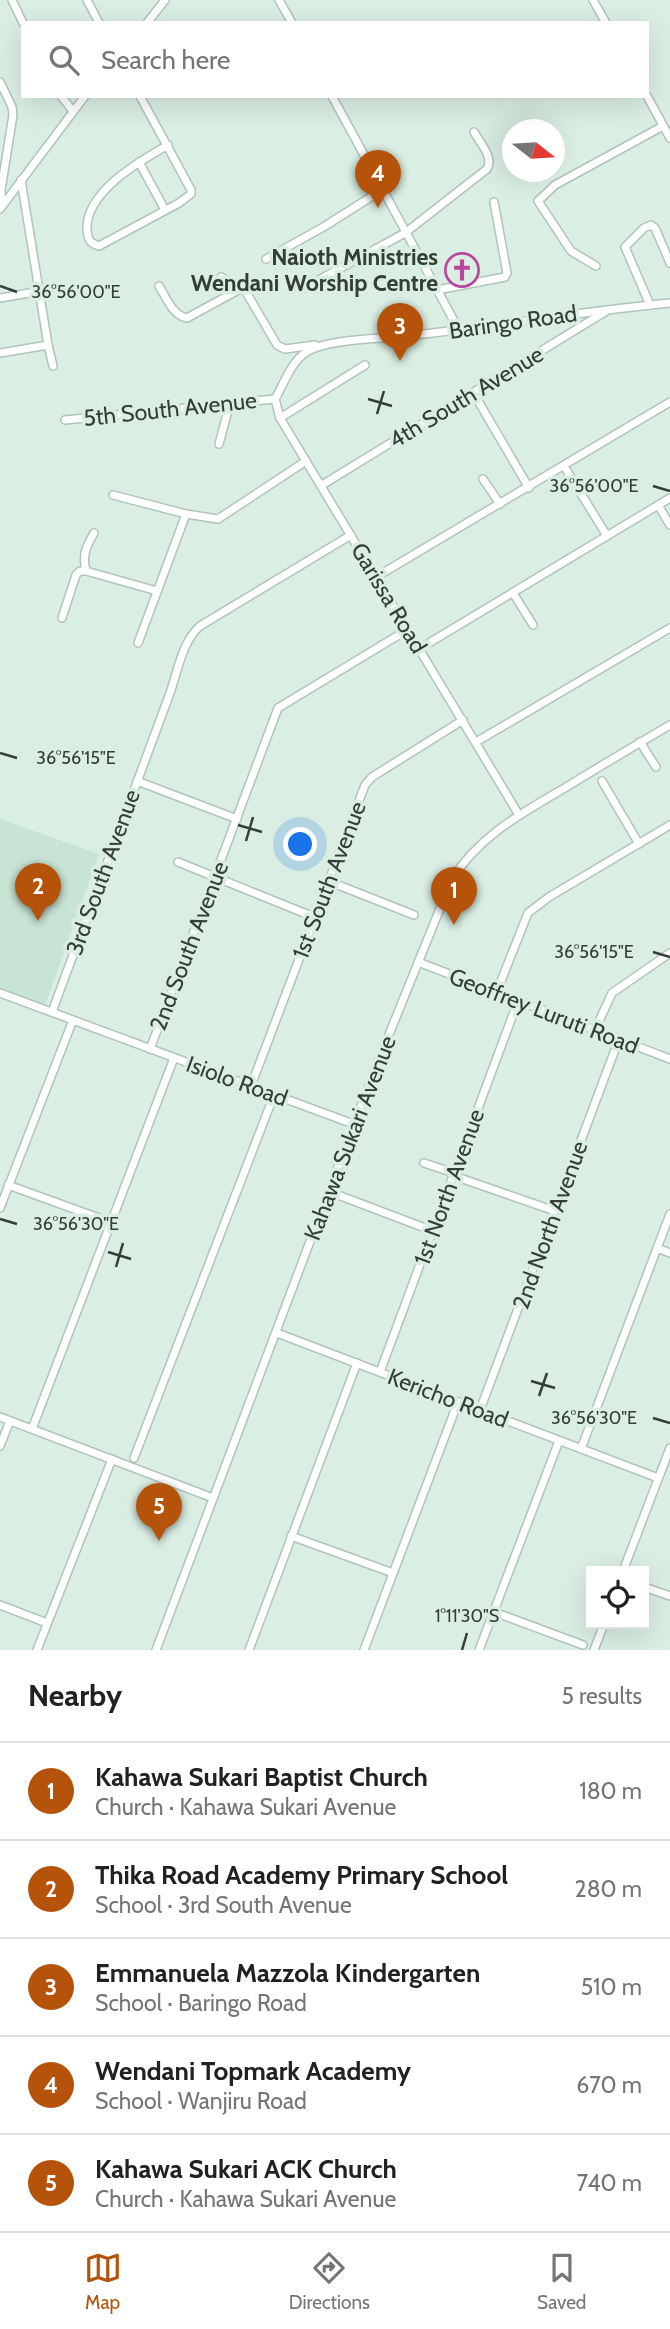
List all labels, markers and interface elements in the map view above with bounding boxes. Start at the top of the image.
search box [21,21,649,98]
icon: search [45,41,83,79]
text: Search here [101,44,230,76]
north arrow [502,119,565,182]
pin: 4 [355,150,401,208]
place label: Naioth Ministries Wendani Worship Centre [191,243,438,297]
church icon: Naioth Ministries Wendani Worship Centre [443,251,481,289]
text: 36°56'00"E [32,281,121,303]
street label: Baringo Road [447,299,579,345]
pin: 3 [377,303,423,361]
street label: 4th South Avenue [384,340,548,454]
street label: 5th South Avenue [82,386,258,432]
text: 36°56'00"E [550,475,639,497]
street label: Garissa Road [345,538,433,658]
text: 36°56'15"E [36,747,116,769]
street label: 3rd South Avenue [60,785,146,958]
street label: 1st South Avenue [286,797,372,963]
your location [283,827,317,861]
street label: 2nd South Avenue [144,857,234,1035]
pin: 2 [15,863,61,921]
pin: 1 [431,867,477,925]
text: 36°56'15"E [554,941,634,963]
street label: Geoffrey Luruti Road [445,962,643,1060]
street label: Kahawa Sukari Avenue [298,1032,402,1244]
street label: Isiolo Road [183,1050,291,1112]
street label: 1st North Avenue [408,1105,490,1269]
street label: 2nd North Avenue [507,1137,593,1313]
text: 36°56'30"E [33,1213,119,1235]
street label: Kericho Road [384,1362,512,1434]
text: 36°56'30"E [551,1407,637,1429]
pin: 5 [136,1483,182,1541]
map controls [586,1566,649,1629]
button: locate [586,1566,649,1629]
text: 1°11'30"S [435,1605,499,1627]
text: Nearby [28,1677,122,1714]
text: 5 results [561,1682,642,1710]
text: Kahawa Sukari Baptist Church [95,1761,428,1793]
text: 1 [47,1777,55,1805]
text: 180 m [579,1777,642,1805]
text: Church · Kahawa Sukari Avenue [95,1793,396,1821]
text: Thika Road Academy Primary School [95,1859,508,1891]
text: 2 [45,1875,57,1903]
text: 280 m [575,1875,642,1903]
text: School · 3rd South Avenue [95,1891,352,1919]
text: Emmanuela Mazzola Kindergarten [95,1957,480,1989]
text: 3 [45,1973,57,2001]
text: 510 m [581,1973,642,2001]
text: School · Baringo Road [95,1989,307,2017]
text: Wendani Topmark Academy [95,2055,411,2087]
text: 4 [44,2071,58,2099]
text: 670 m [576,2071,642,2099]
text: School · Wanjiru Road [95,2087,307,2115]
text: Kahawa Sukari ACK Church [95,2153,397,2185]
text: 5 [45,2169,57,2197]
text: 740 m [577,2169,642,2197]
text: Church · Kahawa Sukari Avenue [95,2185,396,2213]
tab: Map [84,2249,122,2314]
tab: Directions [289,2249,370,2314]
tab: Saved [537,2249,586,2314]

